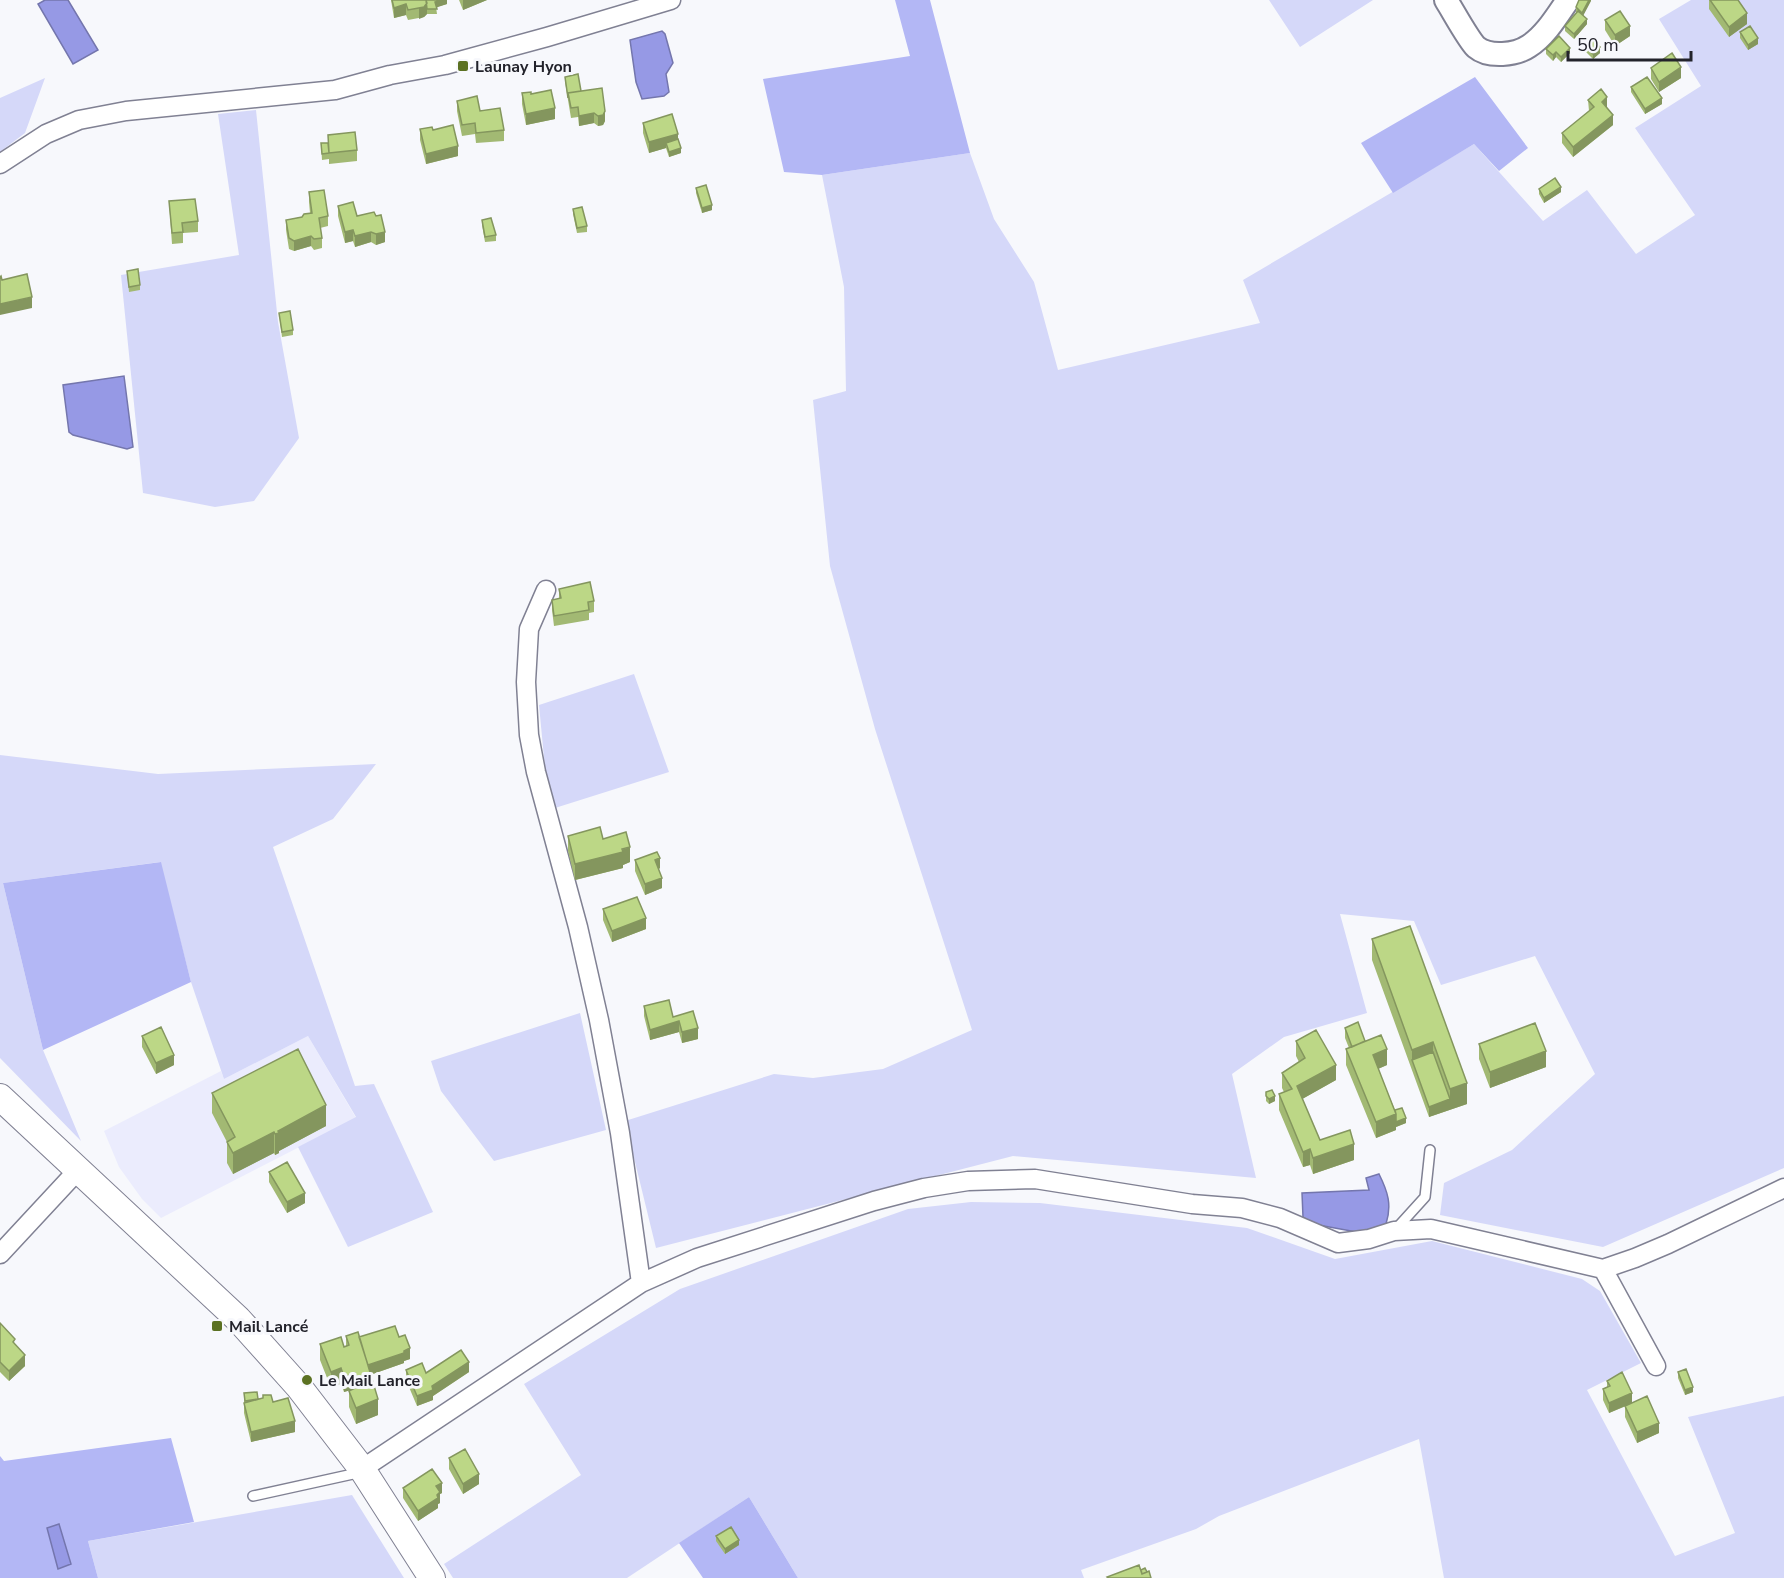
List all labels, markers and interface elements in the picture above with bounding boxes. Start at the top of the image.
scale bar [1568,24,1691,62]
text: 50 m [1577,33,1619,57]
place label: Launay Hyon [475,56,572,78]
marker: Launay Hyon [456,59,470,73]
place label: Mail Lancé [229,1316,309,1338]
marker: Mail Lancé [210,1319,224,1333]
place label: Le Mail Lance [319,1370,421,1392]
marker: Le Mail Lance [300,1373,314,1387]

